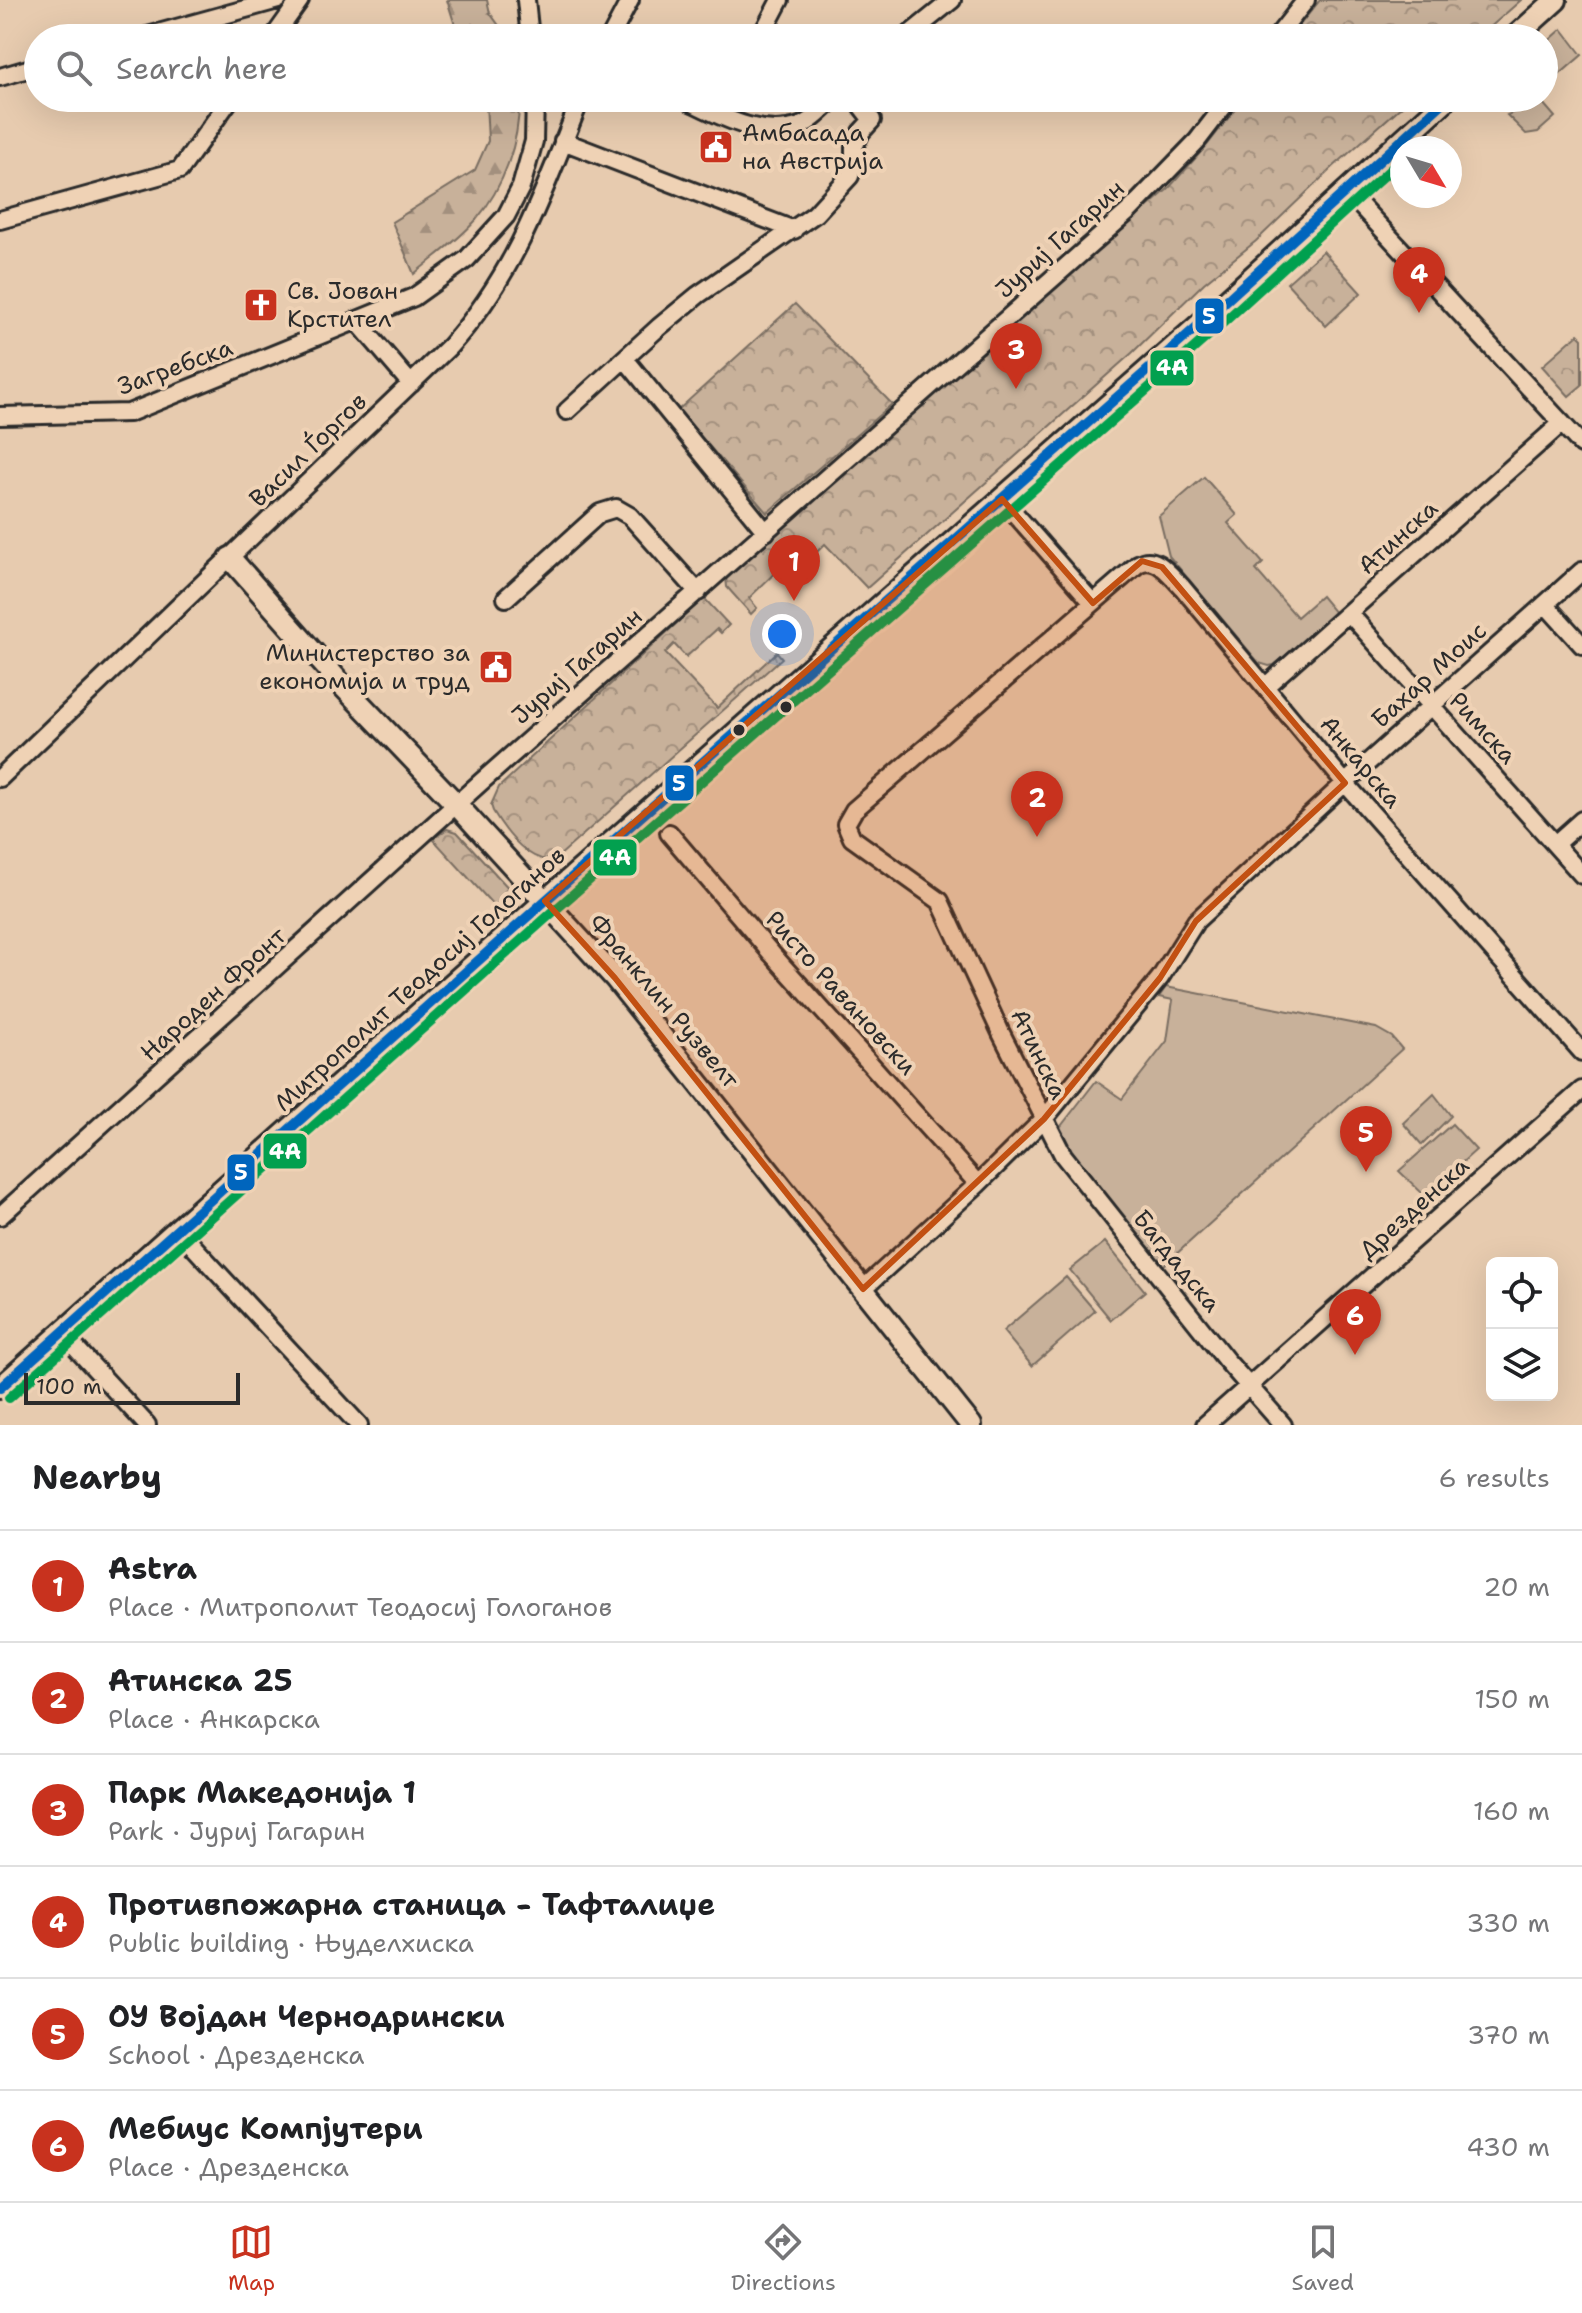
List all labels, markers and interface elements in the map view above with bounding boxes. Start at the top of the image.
search box [24,24,1558,112]
icon: search [52,46,96,90]
text: Search here [116,48,287,89]
place label: Амбасада на Австрија [742,117,883,177]
public building icon: Амбасада на Австрија [697,128,735,166]
north arrow [1390,136,1462,208]
street label: Јуриј Гагарин [989,173,1131,305]
pin: 4 [1393,247,1445,313]
place label: Св. Јован Крстител [287,275,398,335]
church icon: Св. Јован Крстител [242,286,280,324]
line badge: 5 [1194,297,1225,335]
text: 5 [1202,302,1216,331]
pin: 3 [990,323,1042,389]
street label: Загребска [113,331,237,403]
line badge: 4A [1149,349,1195,387]
text: 4A [1156,353,1188,382]
street label: Васил Ѓоргов [242,386,374,514]
street label: Атинска [1351,493,1445,581]
pin: 1 [768,535,820,601]
street label: Јуриј Гагарин [505,601,649,731]
your location [762,614,802,654]
street label: Бахар Моис [1365,615,1493,735]
place label: Министерство за економија и труд [259,637,470,697]
public building icon: Министерство за економија и труд [477,648,515,686]
street label: Римска [1442,685,1524,771]
unlabelled marker [778,699,794,715]
street label: Анкарска [1313,709,1409,815]
unlabelled marker [731,722,747,738]
line badge: 5 [664,764,695,802]
text: 5 [672,769,686,798]
pin: 2 [1011,771,1063,837]
line badge: 4A [592,838,638,877]
street label: Митрополит Теодосиј Гологанов [268,840,572,1118]
text: 4A [599,843,631,872]
street label: Ристо Равановски [759,904,923,1082]
street label: Франклин Рузвелт [582,907,747,1095]
street label: Народен Фронт [133,919,293,1068]
street label: Атинска [1003,1003,1075,1105]
pin: 5 [1340,1106,1392,1172]
line badge: 4A [262,1132,308,1170]
text: 4A [269,1137,301,1166]
street label: Дрезденска [1352,1150,1476,1266]
line badge: 5 [226,1153,256,1192]
text: 5 [234,1158,248,1187]
street label: Багдадска [1126,1203,1228,1319]
map controls [1486,1257,1558,1401]
button: locate [1486,1257,1558,1329]
pin: 6 [1329,1289,1381,1355]
button: layers [1486,1329,1558,1401]
scale bar [24,1369,240,1405]
text: 100 m [36,1372,102,1401]
text: Nearby [32,1454,162,1500]
text: 6 results [1438,1460,1550,1495]
text: Astra [108,1548,197,1589]
text: 1 [52,1569,64,1604]
text: 20 m [1483,1569,1550,1604]
text: Place · Митрополит Теодосиј Гологанов [108,1589,612,1624]
text: Атинска 25 [108,1660,292,1701]
text: 2 [49,1681,67,1716]
text: 150 m [1474,1681,1550,1716]
text: Place · Анкарска [108,1701,320,1736]
text: Парк Македонија 1 [108,1772,416,1813]
text: 3 [49,1793,67,1828]
text: 160 m [1473,1793,1550,1828]
text: Park · Јуриј Гагарин [108,1813,365,1848]
text: Противпожарна станица - Тафталиџе [108,1884,715,1925]
text: 4 [49,1905,67,1940]
text: 330 m [1466,1905,1550,1940]
text: Public building · Њуделхиска [108,1925,474,1960]
text: ОУ Војдан Чернодрински [108,1996,505,2037]
text: 5 [50,2017,66,2052]
text: 370 m [1467,2017,1550,2052]
text: School · Дрезденска [108,2037,365,2072]
text: Мебиус Компјутери [108,2108,423,2149]
text: 6 [49,2129,67,2164]
text: 430 m [1466,2129,1550,2164]
text: Place · Дрезденска [108,2149,349,2184]
tab: Map [228,2220,275,2297]
tab: Directions [731,2220,836,2297]
tab: Saved [1292,2220,1354,2297]

